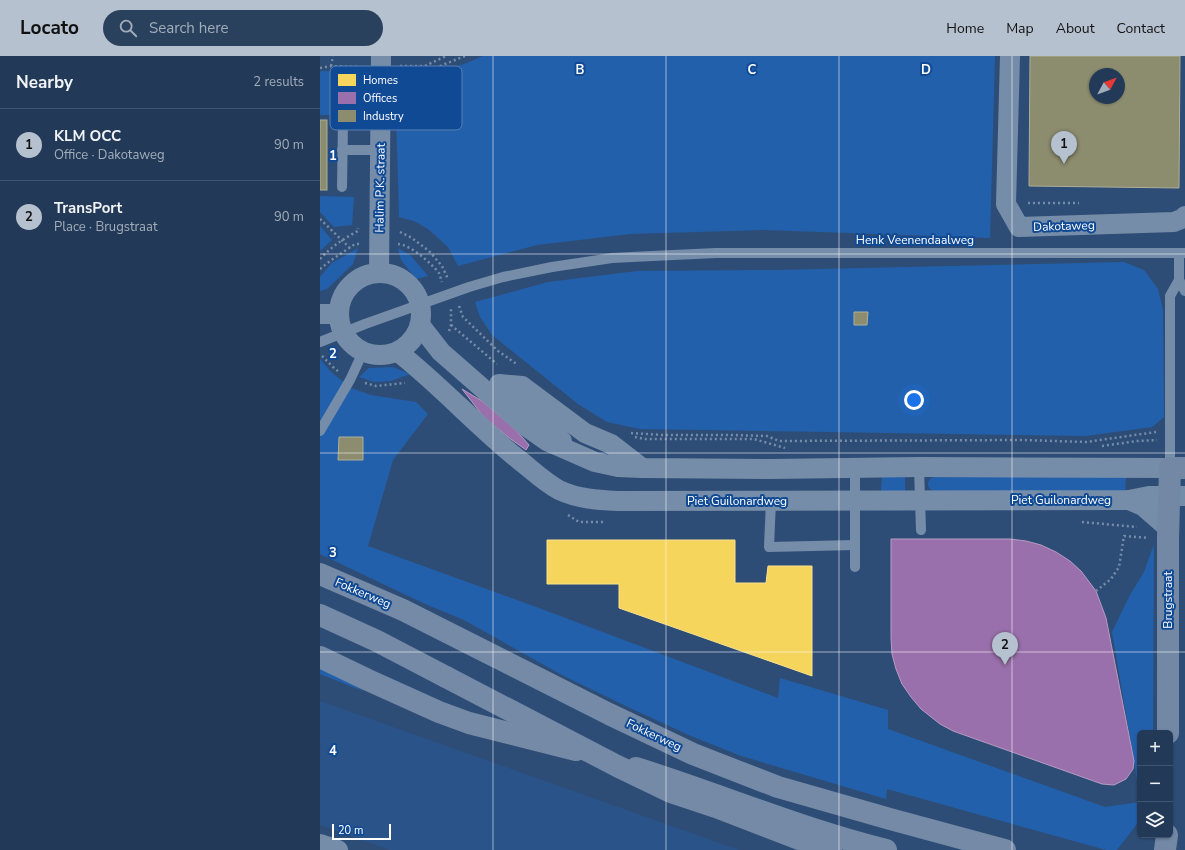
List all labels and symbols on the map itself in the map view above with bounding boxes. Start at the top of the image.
text: B [576,61,585,79]
text: C [748,61,757,79]
text: D [921,61,931,79]
legend [330,66,462,130]
north arrow [1089,68,1125,104]
text: Homes [363,73,398,88]
text: Offices [363,91,397,106]
text: Industry [363,109,404,124]
pin: 1 [1051,131,1077,164]
street label: Halim P.K. straat [371,142,389,233]
text: 1 [329,147,337,165]
street label: Dakotaweg [1033,217,1095,235]
street label: Henk Veenendaalweg [856,232,974,248]
text: 2 [329,345,337,363]
your location [904,390,924,410]
street label: Piet Guilonardweg [1011,492,1111,508]
street label: Piet Guilonardweg [687,493,787,509]
text: 3 [329,544,337,562]
street label: Brugstraat [1160,571,1176,629]
street label: Fokkerweg [333,574,393,612]
pin: 2 [992,632,1018,665]
street label: Fokkerweg [624,715,684,755]
text: 4 [329,742,337,760]
scale bar [332,822,391,841]

